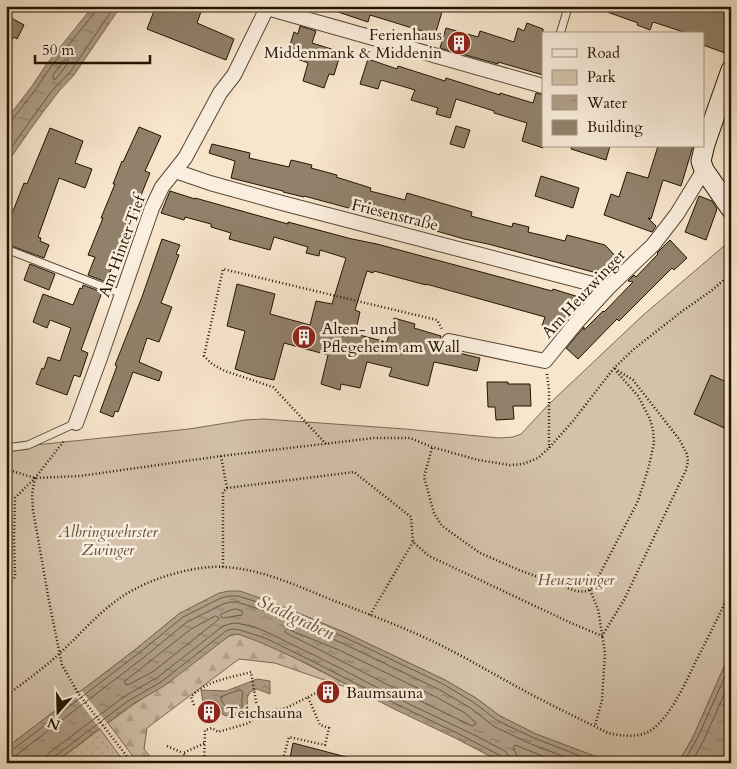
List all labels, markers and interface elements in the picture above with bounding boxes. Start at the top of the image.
place label: Ferienhaus Middenmank & Middenin [264,24,442,64]
building icon: Ferienhaus Middenmank & Middenin [446,30,472,56]
scale bar [35,32,150,64]
legend [542,32,704,148]
text: 50 m [42,40,74,60]
text: Road [587,43,620,63]
text: Park [587,67,616,87]
text: Water [586,93,628,113]
text: Building [587,117,643,137]
street label: Am Hinter Tief [93,189,152,300]
street label: Friesenstraße [349,194,440,236]
street label: Am Heuzwinger [537,244,631,343]
place label: Alten- und Pflegeheim am Wall [322,318,460,358]
building icon: Alten- und Pflegeheim am Wall [291,324,317,350]
park label: Albringwehrster Zwinger [57,521,159,561]
park label: Heuzwinger [537,569,615,591]
water label: Stadtgraben [253,589,338,646]
building icon: Baumsauna [315,679,341,705]
place label: Baumsauna [346,682,423,704]
north arrow [32,686,82,736]
building icon: Teichsauna [196,699,222,725]
place label: Teichsauna [226,702,303,724]
text: N [45,713,63,735]

